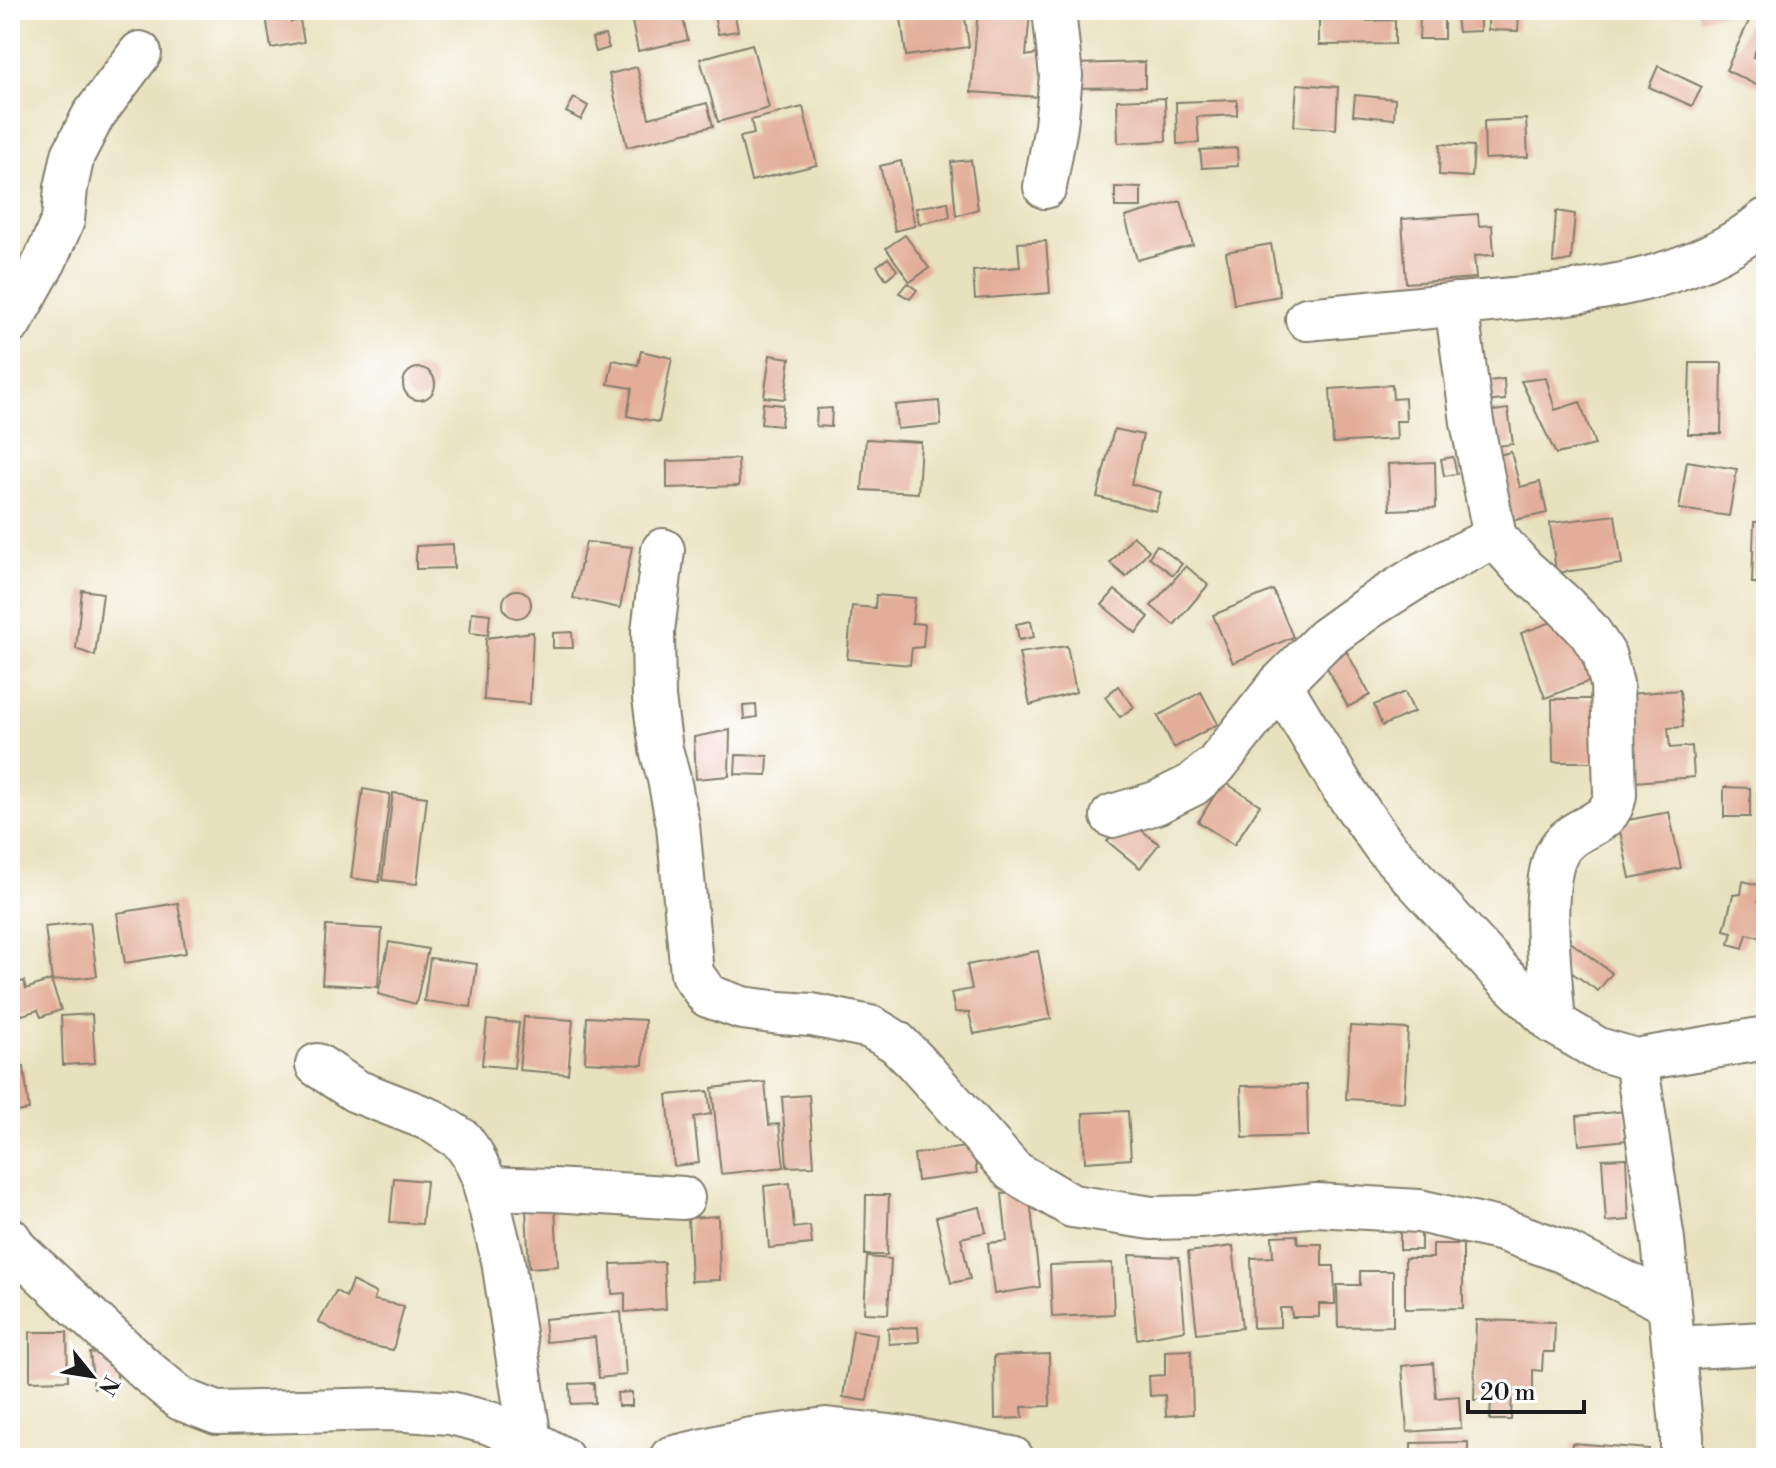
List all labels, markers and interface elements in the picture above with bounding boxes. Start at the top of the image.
north arrow [52,1336,132,1416]
scale bar [1468,1364,1584,1414]
text: N [92,1371,124,1400]
text: 20 m [1480,1378,1536,1408]

